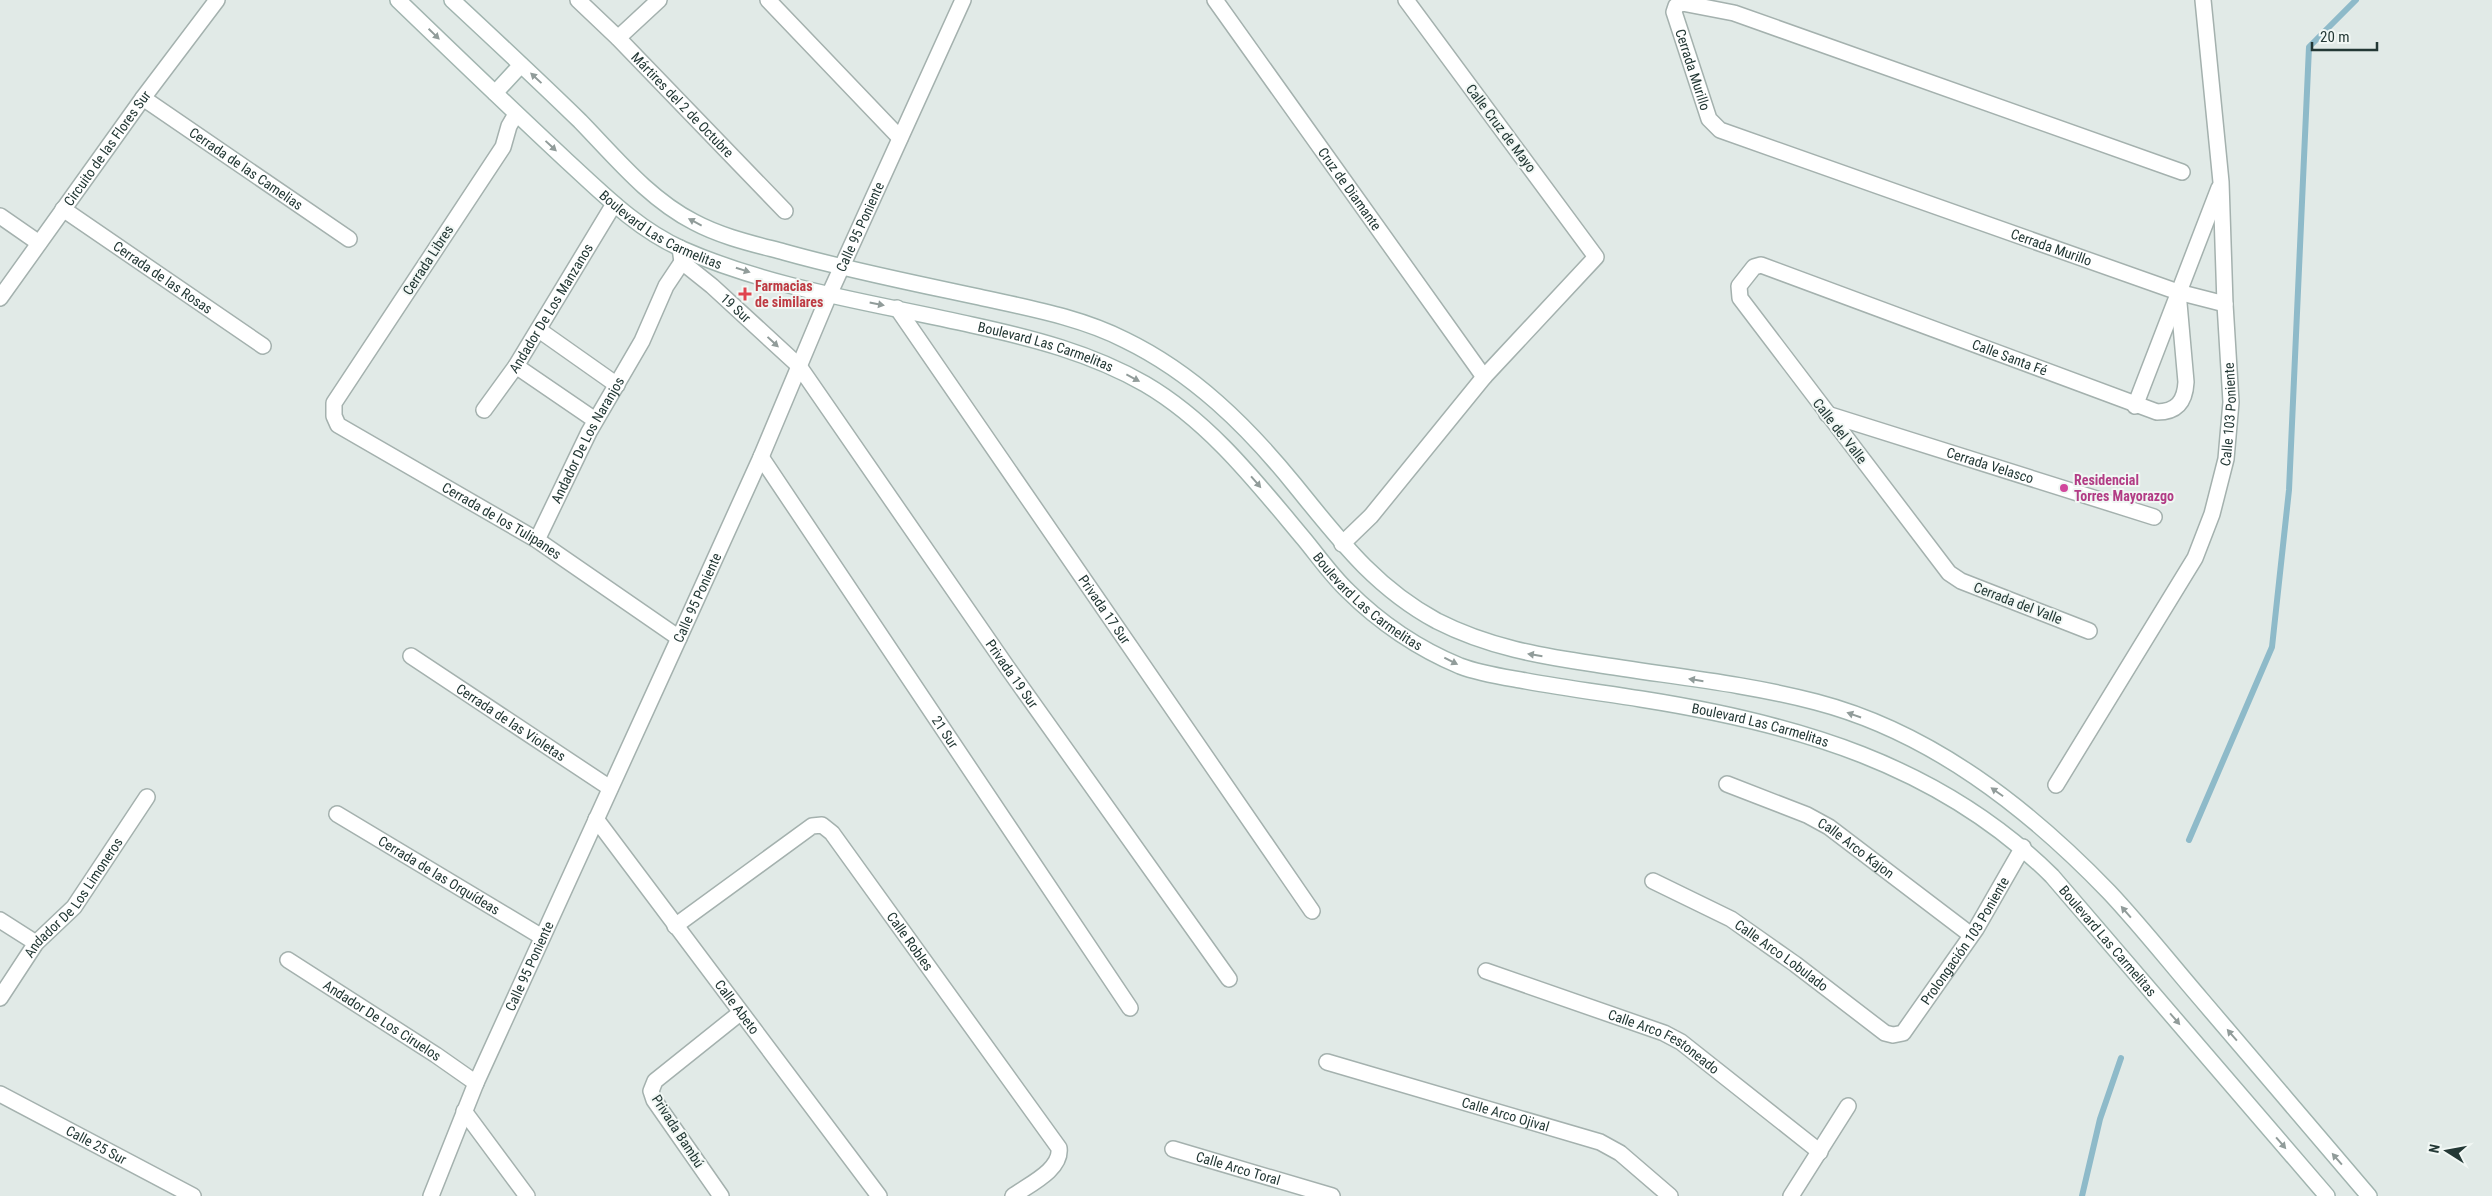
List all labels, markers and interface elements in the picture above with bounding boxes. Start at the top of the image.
scale bar [2312,20,2377,52]
street label: Cerrada Murillo [1672,27,1714,112]
one-way arrow [427,28,439,40]
text: 20 m [2320,28,2350,46]
street label: Mártires del 2 de Octubre [628,49,737,161]
one-way arrow [530,73,542,84]
street label: Calle Cruz de Mayo [1463,81,1539,175]
street label: Circuito de las Flores Sur [60,88,154,209]
street label: Cerrada de las Camelias [186,124,306,213]
one-way arrow [545,140,557,152]
street label: Cruz de Diamante [1315,144,1385,234]
street label: Calle 95 Poniente [833,179,887,274]
street label: Boulevard Las Carmelitas [596,187,724,272]
one-way arrow [687,218,702,226]
street label: Cerrada Libres [399,222,457,298]
street label: Cerrada Murillo [2009,226,2094,269]
street label: Cerrada de las Rosas [110,238,215,317]
street label: Andador De Los Manzanos [506,241,596,376]
one-way arrow [736,267,751,275]
place label: Farmacias de similares [755,278,823,310]
marker: Farmacias de similares [739,288,751,300]
street label: 19 Sur [717,290,754,326]
one-way arrow [869,301,885,309]
street label: Boulevard Las Carmelitas [976,319,1116,375]
one-way arrow [767,336,779,348]
street label: Calle Santa Fé [1970,336,2050,379]
street label: Calle 103 Poniente [2217,362,2239,468]
street label: Andador De Los Naranjos [548,374,627,506]
one-way arrow [1126,374,1140,382]
street label: Calle del Valle [1810,395,1871,467]
street label: Cerrada Velasco [1945,444,2036,487]
place label: Residencial Torres Mayorazgo [2074,472,2174,504]
one-way arrow [1250,476,1262,488]
street label: Cerrada de los Tulipanes [439,479,564,562]
marker: Residencial Torres Mayorazgo [2058,482,2070,494]
street label: Boulevard Las Carmelitas [1310,549,1425,654]
street label: Calle 95 Poniente [670,550,725,645]
street label: Privada 17 Sur [1075,572,1134,647]
street label: Cerrada del Valle [1971,579,2065,627]
street label: Privada 19 Sur [982,636,1042,711]
one-way arrow [1527,650,1543,658]
one-way arrow [1443,657,1458,665]
one-way arrow [1687,676,1703,684]
street label: Cerrada de las Violetas [453,680,569,764]
street label: Boulevard Las Carmelitas [1690,700,1831,750]
one-way arrow [1846,710,1861,718]
street label: 21 Sur [929,713,962,751]
one-way arrow [1990,787,2003,797]
street label: Calle Arco Kajon [1815,815,1897,882]
street label: Cerrada de las Orquídeas [375,833,503,918]
street label: Andador De Los Limoneros [21,835,126,960]
street label: Prolongación 103 Poniente [1917,874,2012,1008]
street label: Boulevard Las Carmelitas [2056,882,2160,1000]
one-way arrow [2121,906,2132,919]
street label: Calle Robles [884,909,937,974]
street label: Calle Arco Lobulado [1732,916,1831,994]
street label: Calle 95 Poniente [502,919,557,1014]
street label: Andador De Los Ciruelos [320,977,444,1064]
street label: Calle Abeto [712,977,763,1037]
street label: Calle Arco Festoneado [1606,1006,1722,1077]
one-way arrow [2169,1013,2181,1025]
one-way arrow [2226,1030,2238,1042]
street label: Privada Bambú [649,1092,707,1170]
street label: Calle Arco Ojival [1460,1094,1551,1135]
street label: Calle 25 Sur [63,1122,129,1167]
north arrow [2422,1126,2472,1176]
one-way arrow [2275,1136,2287,1148]
text: N [2426,1143,2443,1154]
street label: Calle Arco Toral [1194,1148,1282,1188]
one-way arrow [2332,1153,2343,1166]

